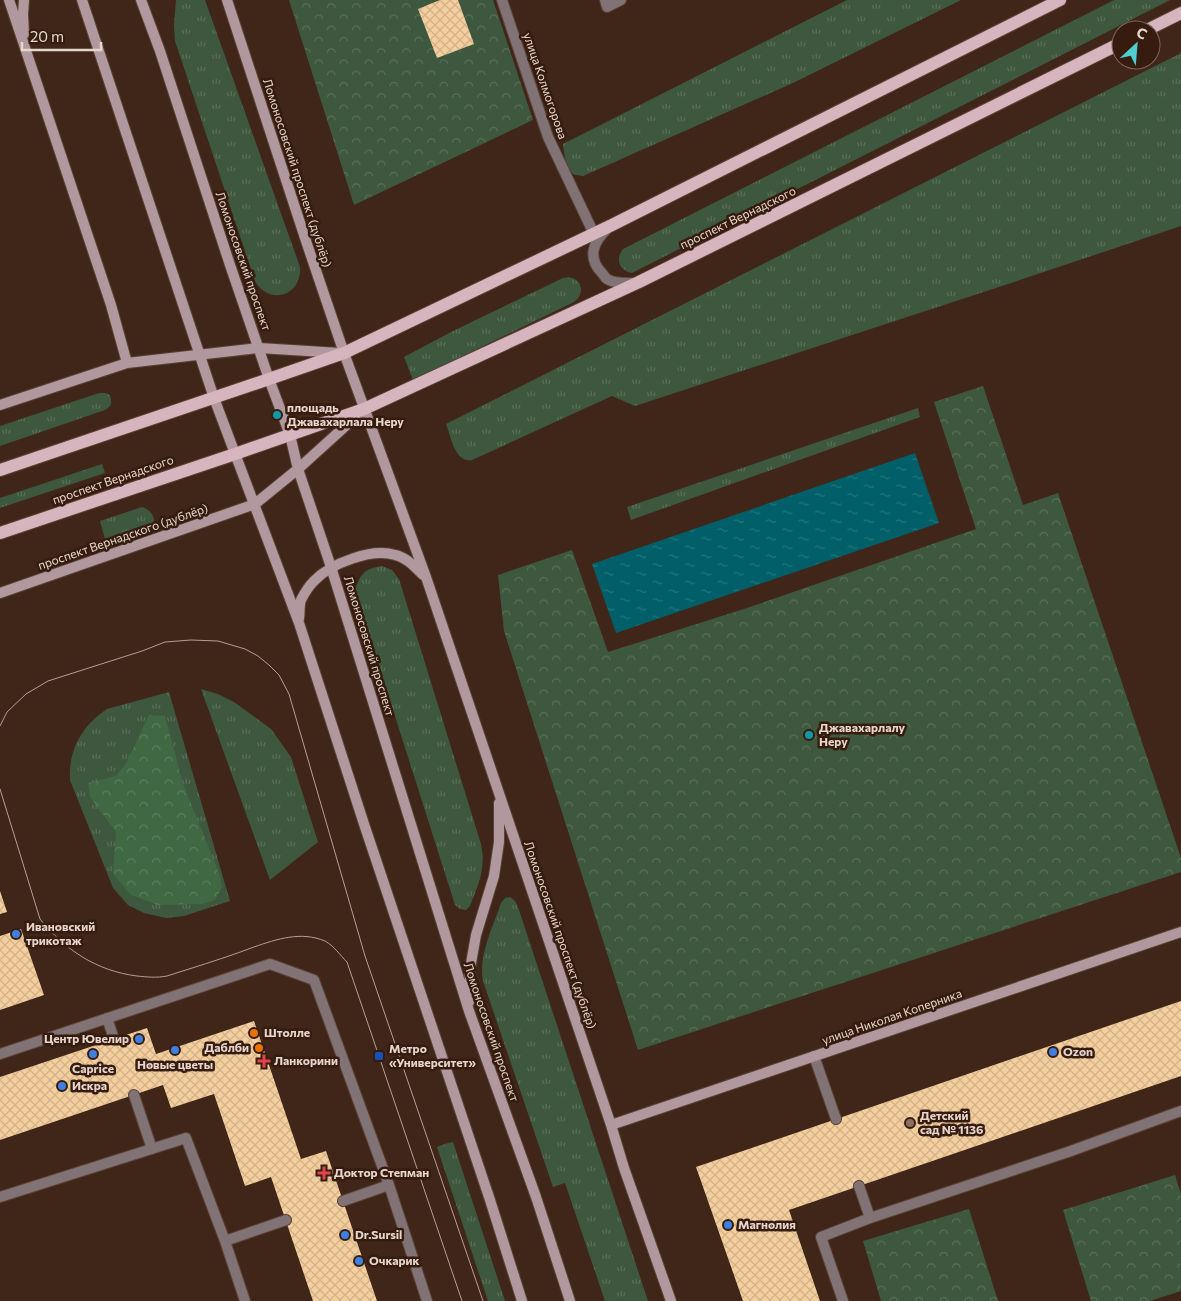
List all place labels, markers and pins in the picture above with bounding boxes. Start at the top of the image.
place label: площадь Джавахарлала Неру [287,400,404,428]
marker: площадь Джавахарлала Неру [271,409,283,421]
place label: Джавахарлалу Неру [819,720,906,748]
marker: Джавахарлалу Неру [803,729,815,741]
place label: Ивановский трикотаж [26,919,95,947]
marker: Ивановский трикотаж [10,928,22,940]
place label: Штолле [264,1025,310,1039]
marker: Штолле [248,1027,260,1039]
place label: Центр Ювелир [44,1031,129,1045]
marker: Центр Ювелир [133,1033,145,1045]
place label: Даблби [205,1040,249,1054]
place label: Метро «Университет» [389,1041,476,1069]
marker: Даблби [253,1042,265,1054]
marker: Новые цветы [169,1044,181,1056]
place label: Ozon [1063,1044,1093,1058]
marker: Ozon [1047,1046,1059,1058]
marker: Caprice [87,1048,99,1060]
marker: Метро «Университет» [373,1050,385,1062]
place label: Ланкорини [274,1053,338,1067]
marker: Ланкорини [258,1055,270,1067]
place label: Новые цветы [137,1057,213,1071]
place label: Caprice [72,1061,114,1075]
place label: Искра [72,1078,107,1092]
marker: Искра [56,1080,68,1092]
place label: Детский сад № 1136 [920,1108,984,1136]
marker: Детский сад № 1136 [904,1117,916,1129]
place label: Доктор Степман [334,1165,429,1179]
marker: Доктор Степман [318,1167,330,1179]
place label: Магнолия [738,1217,796,1231]
marker: Магнолия [722,1219,734,1231]
place label: Dr.Sursil [355,1227,402,1241]
marker: Dr.Sursil [339,1229,351,1241]
place label: Очкарик [369,1253,420,1267]
marker: Очкарик [353,1255,365,1267]

